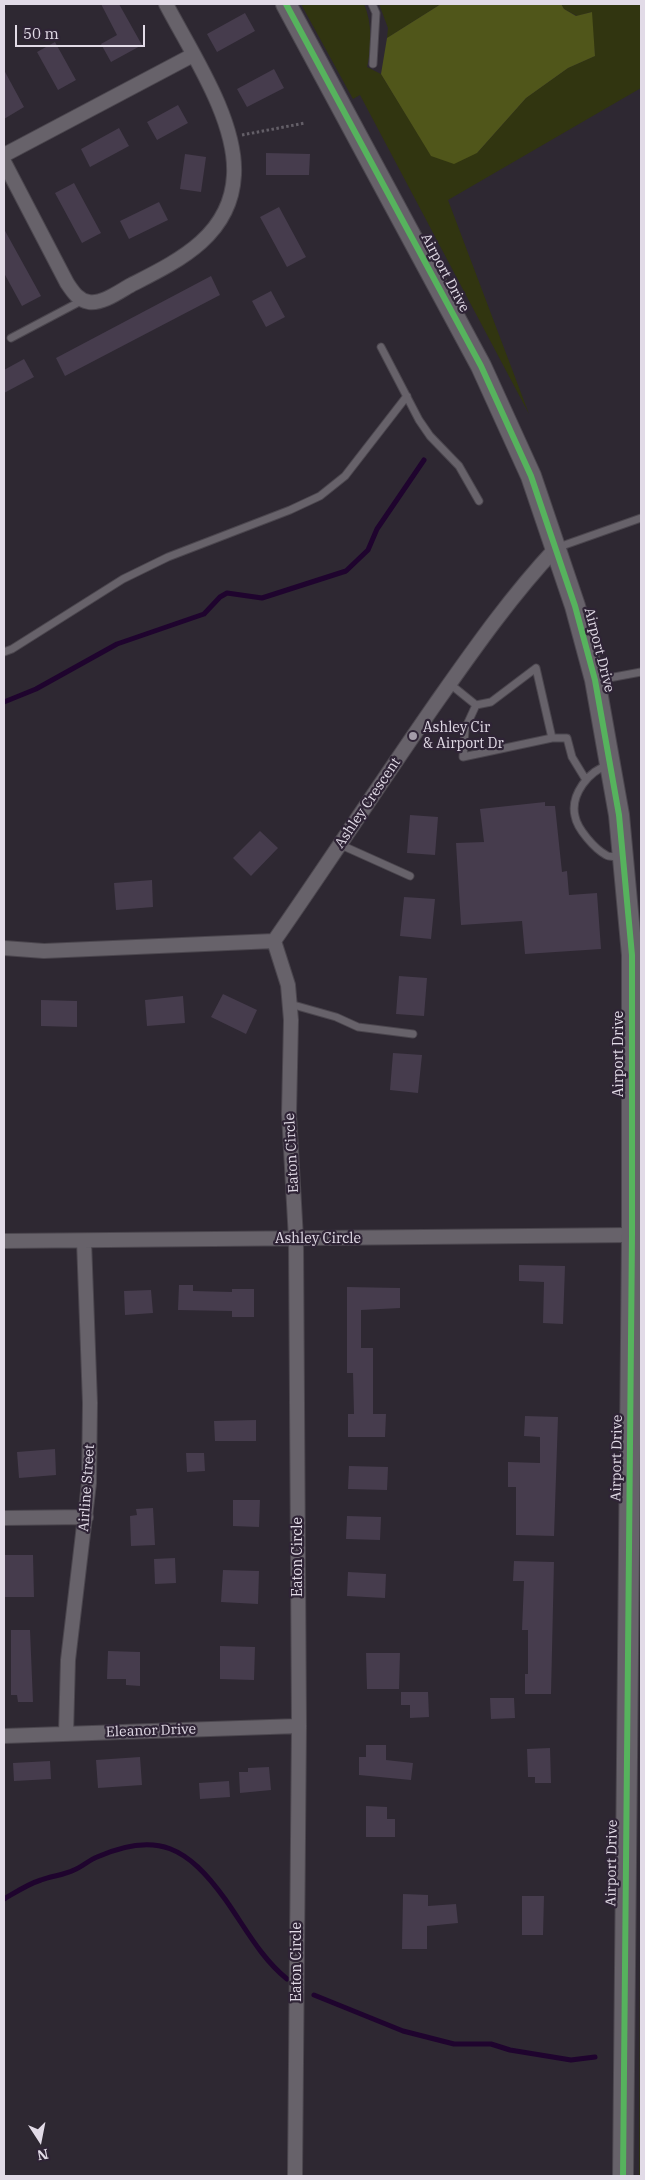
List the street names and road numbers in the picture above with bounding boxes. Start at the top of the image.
street label: Airport Drive [417,231,473,315]
street label: Airport Drive [580,606,618,694]
street label: Ashley Crescent [332,755,404,851]
street label: Airport Drive [611,1011,627,1097]
street label: Eaton Circle [282,1113,302,1193]
street label: Ashley Circle [275,1231,361,1247]
street label: Airport Drive [608,1415,626,1501]
street label: Airline Street [76,1444,98,1532]
street label: Eaton Circle [290,1517,306,1597]
street label: Eleanor Drive [106,1721,196,1741]
street label: Airport Drive [603,1820,621,1906]
street label: Eaton Circle [289,1922,305,2002]

